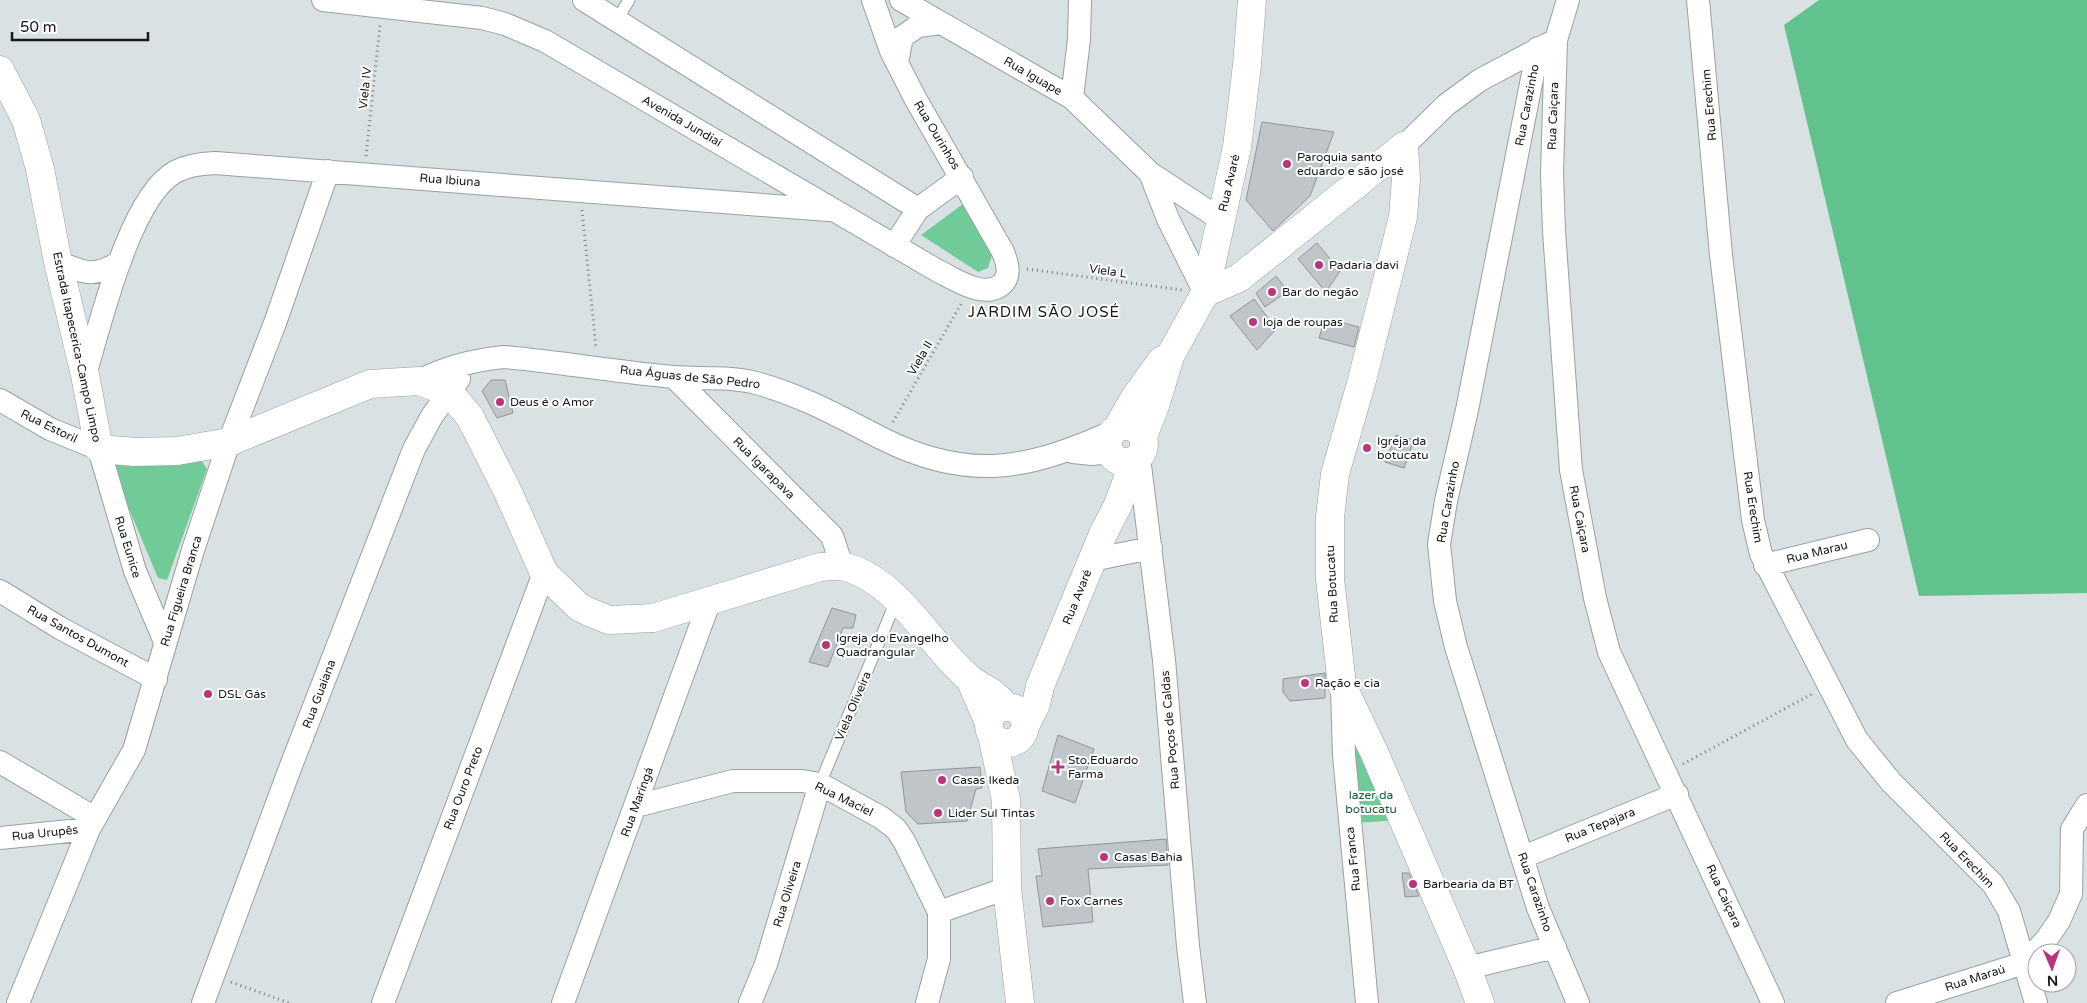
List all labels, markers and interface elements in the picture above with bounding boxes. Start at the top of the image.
scale bar [12,10,149,42]
text: 50 m [20,18,57,36]
street label: Rua Iguape [1001,54,1065,98]
street label: Rua Carazinho [1512,63,1542,147]
street label: Viela IV [356,65,374,110]
street label: Rua Erechim [1699,68,1719,142]
street label: Rua Caiçara [1545,82,1561,150]
street label: Avenida Jundiaí [640,92,724,150]
street label: Rua Ourinhos [911,98,963,172]
place label: Paroquia santo eduardo e são josé [1297,150,1404,178]
street label: Rua Avaré [1216,153,1242,213]
marker: Paroquia santo eduardo e são josé [1281,158,1293,170]
street label: Rua Ibiuna [419,171,481,189]
street label: Estrada Itapecerica-Campo Limpo [50,251,104,443]
place label: Padaria davi [1329,258,1399,272]
marker: Padaria davi [1313,259,1325,271]
street label: Viela L [1088,261,1128,281]
place label: Bar do negão [1282,285,1358,299]
marker: Bar do negão [1266,286,1278,298]
district label: JARDIM SÃO JOSÉ [968,303,1120,321]
place label: loja de roupas [1263,315,1343,329]
marker: loja de roupas [1247,316,1259,328]
street label: Viela II [905,338,935,378]
street label: Rua Águas de São Pedro [619,363,761,391]
place label: Deus é o Amor [510,395,594,409]
marker: Deus é o Amor [494,396,506,408]
street label: Rua Estoril [18,406,80,446]
street label: Rua Igarapava [730,434,798,502]
place label: Igreja da botucatu [1377,434,1429,462]
marker: Igreja da botucatu [1361,442,1373,454]
street label: Rua Carazinho [1434,460,1462,544]
street label: Rua Erechim [1740,470,1766,544]
street label: Rua Caiçara [1567,484,1593,554]
street label: Rua Eunice [112,514,144,580]
street label: Rua Figueira Branca [157,534,205,648]
street label: Rua Marau [1785,538,1849,566]
street label: Rua Botucatu [1323,545,1341,623]
street label: Rua Avaré [1060,567,1095,627]
street label: Rua Santos Dumont [25,602,132,670]
place label: Igreja do Evangelho Quadrangular [836,631,949,659]
marker: Igreja do Evangelho Quadrangular [820,639,832,651]
street label: Rua Guaiana [299,658,339,730]
street label: Viela Oliveira [832,669,874,743]
street label: Rua Poços de Caldas [1158,670,1182,790]
place label: Ração e cia [1315,676,1380,690]
marker: Ração e cia [1299,677,1311,689]
place label: DSL Gás [218,687,266,701]
marker: DSL Gás [202,688,214,700]
street label: Rua Ouro Preto [441,744,485,832]
place label: Sto.Eduardo Farma [1068,753,1138,781]
marker: Sto.Eduardo Farma [1052,761,1064,773]
street label: Rua Maringá [618,765,656,839]
place label: Casas Ikeda [952,773,1019,787]
marker: Casas Ikeda [936,774,948,786]
street label: Rua Maciel [813,779,875,819]
park label: lazer da botucatu [1345,788,1397,816]
street label: Rua Tepajara [1563,805,1637,845]
place label: Lider Sul Tintas [948,806,1035,820]
marker: Lider Sul Tintas [932,807,944,819]
street label: Rua Urupês [11,823,79,843]
street label: Rua Franca [1343,826,1363,892]
street label: Rua Erechim [1937,829,1997,891]
place label: Casas Bahia [1114,850,1183,864]
street label: Rua Carazinho [1515,850,1555,934]
marker: Casas Bahia [1098,851,1110,863]
street label: Rua Oliveira [770,859,804,929]
street label: Rua Caiçara [1703,862,1745,930]
place label: Barbearia da BT [1423,877,1514,891]
marker: Barbearia da BT [1407,878,1419,890]
place label: Fox Carnes [1060,894,1123,908]
marker: Fox Carnes [1044,895,1056,907]
north arrow [2027,943,2077,993]
street label: Rua Maraú [1943,962,2007,994]
text: N [2047,972,2058,989]

